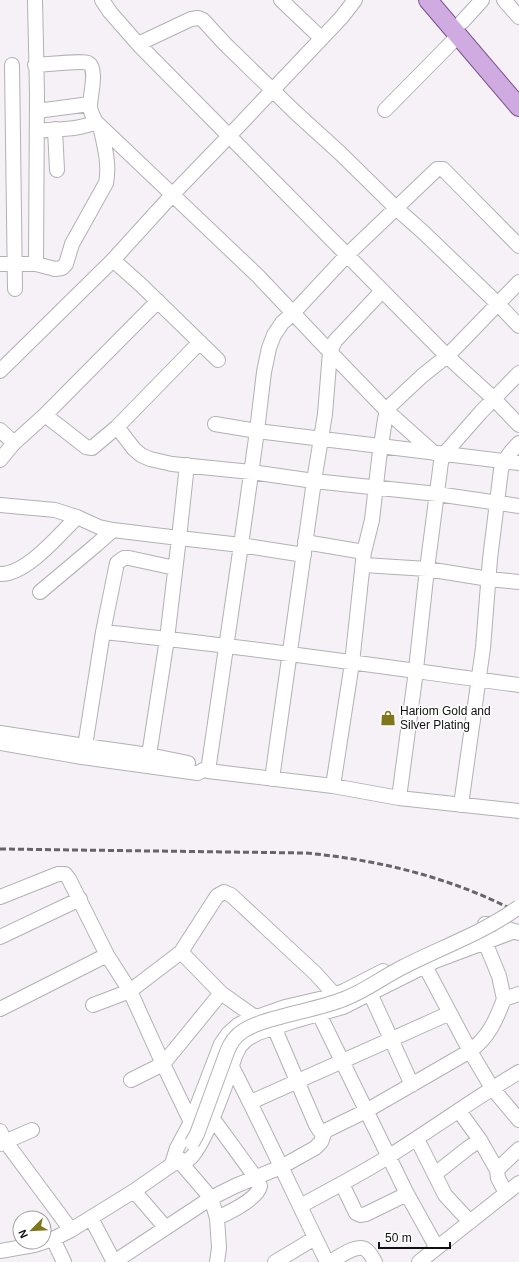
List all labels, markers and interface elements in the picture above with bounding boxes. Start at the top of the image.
place label: Hariom Gold and Silver Plating [400,704,491,732]
shop icon: Hariom Gold and Silver Plating [379,709,397,727]
north arrow [12,1210,52,1250]
scale bar [379,1224,450,1250]
text: N [16,1228,30,1240]
text: 50 m [385,1231,412,1245]

